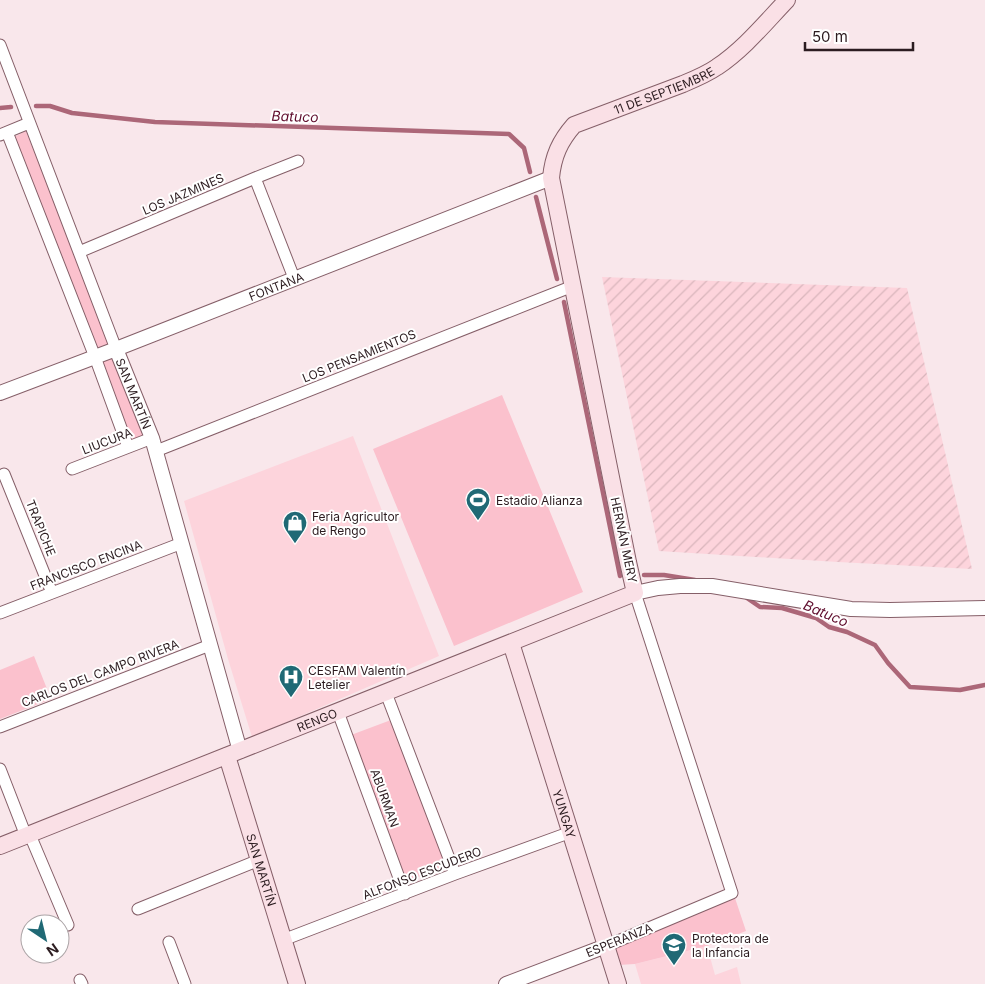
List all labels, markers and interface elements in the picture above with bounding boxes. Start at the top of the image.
scale bar [805,20,912,52]
text: 50 m [812,27,848,46]
street label: 11 DE SEPTIEMBRE [611,63,717,117]
water label: Batuco [271,107,319,125]
street label: LOS JAZMINES [140,170,226,218]
street label: FONTANA [246,269,306,304]
street label: LOS PENSAMIENTOS [300,326,418,386]
street label: SAN MARTÍN [113,356,155,431]
street label: LIUCURA [80,425,134,457]
sports icon: Estadio Alianza [465,487,491,521]
place label: Estadio Alianza [496,493,582,508]
street label: HERNÁN MERY [608,496,640,584]
street label: TRAPICHE [23,498,59,558]
place label: Feria Agricultor de Rengo [312,509,400,538]
shop icon: Feria Agricultor de Rengo [282,510,308,544]
street label: FRANCISCO ENCINA [28,537,144,593]
water label: Batuco [801,596,851,630]
street label: CARLOS DEL CAMPO RIVERA [19,636,181,710]
place label: CESFAM Valentín Letelier [308,663,406,692]
hospital icon: CESFAM Valentín Letelier [278,664,304,698]
street label: RENGO [294,705,339,735]
street label: ABURMAN [368,767,402,829]
street label: YUNGAY [550,788,579,840]
street label: SAN MARTÍN [244,832,280,908]
street label: ALFONSO ESCUDERO [360,843,484,903]
north arrow [20,914,70,964]
street label: ESPERANZA [583,920,655,960]
place label: Protectora de la Infancia [692,931,769,960]
school or university icon: Protectora de la Infancia [661,932,687,966]
text: N [43,940,62,960]

